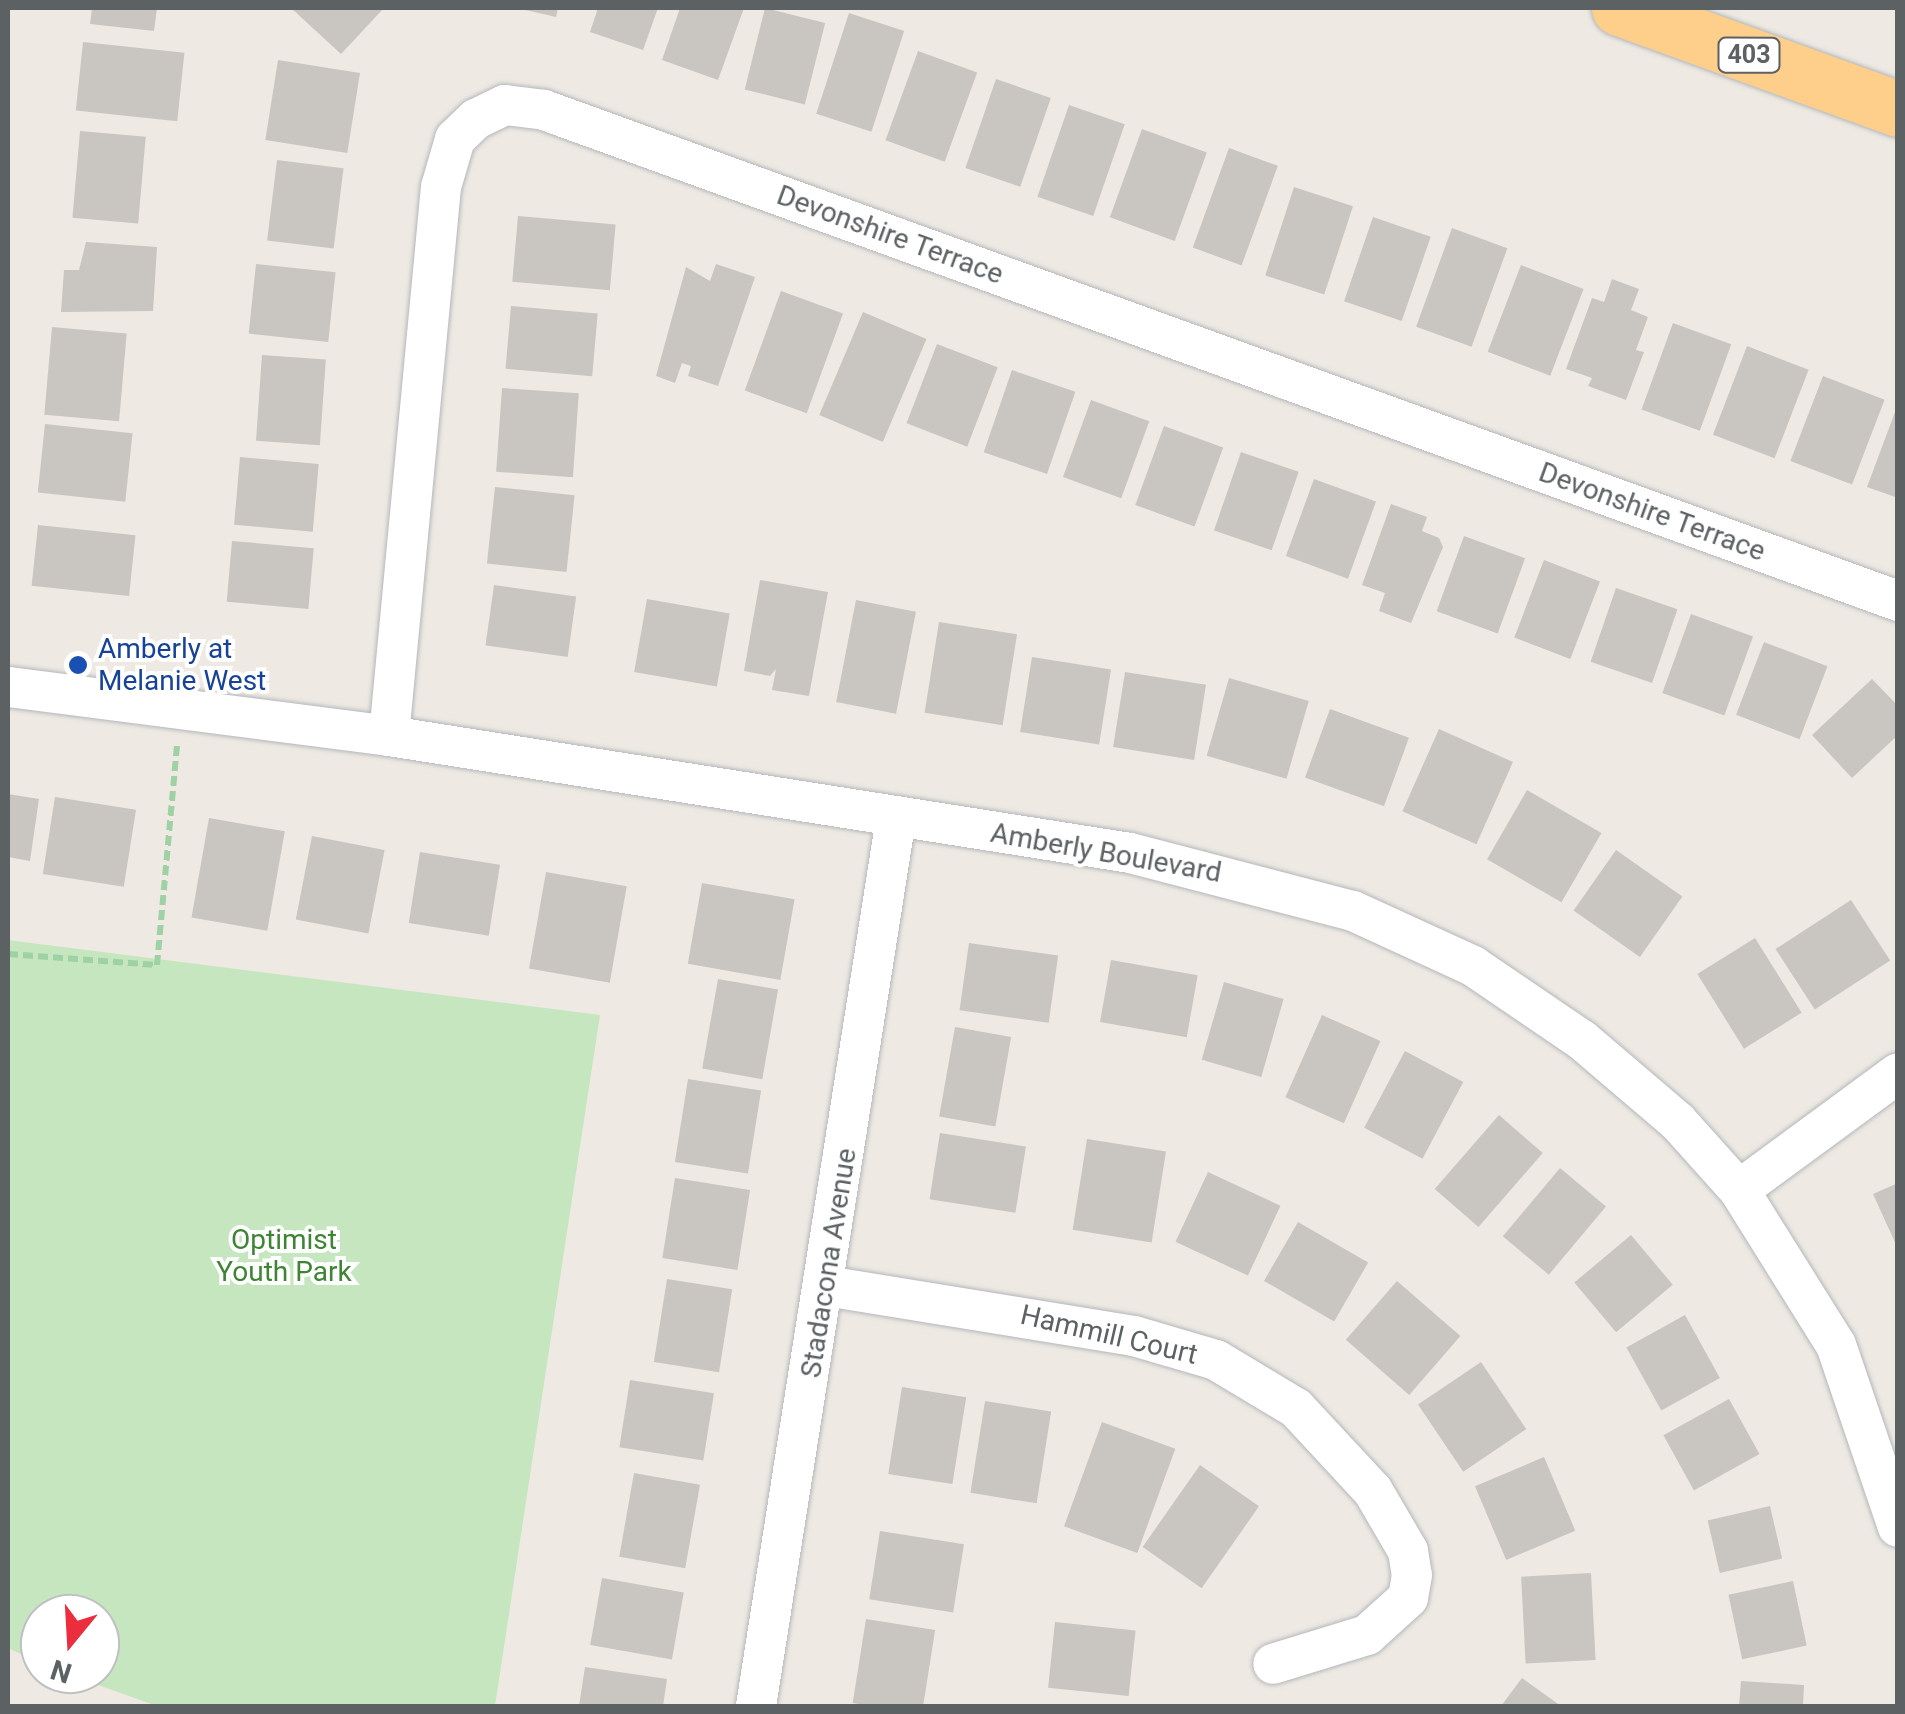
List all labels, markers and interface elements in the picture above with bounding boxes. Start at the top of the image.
road number: 403 [1716,35,1782,75]
street label: Devonshire Terrace [772,178,1008,292]
street label: Devonshire Terrace [1534,455,1770,569]
place label: Amberly at Melanie West [98,632,266,698]
marker: Amberly at Melanie West [67,654,89,676]
street label: Amberly Boulevard [988,816,1224,890]
street label: Stadacona Avenue [794,1146,864,1380]
park label: Optimist Youth Park [216,1223,352,1289]
street label: Hammill Court [1017,1298,1201,1372]
north arrow [20,1594,120,1694]
text: N [47,1652,76,1690]

